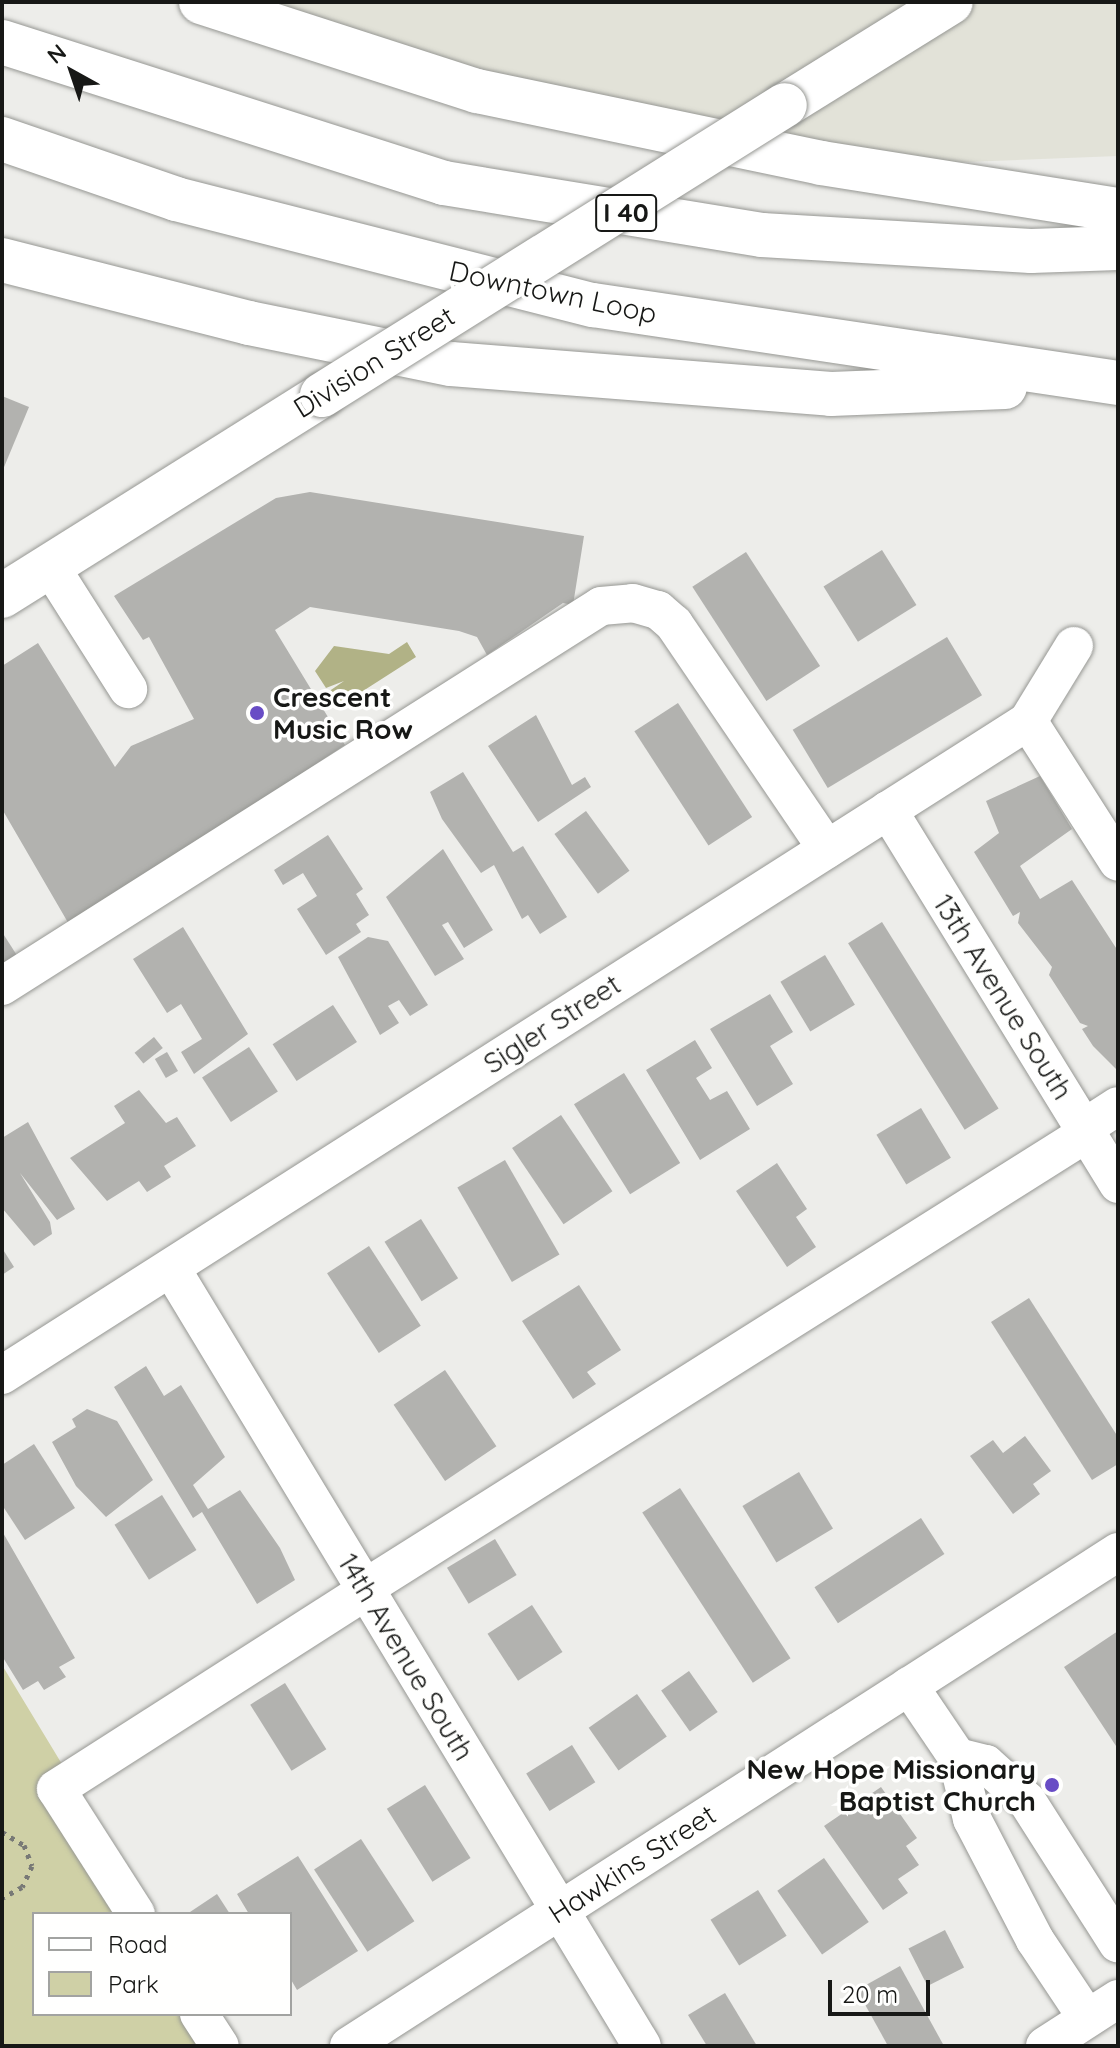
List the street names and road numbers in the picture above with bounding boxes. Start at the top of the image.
road number: I 40 [594,191,658,235]
street label: Downtown Loop [446,254,660,330]
street label: Division Street [287,299,461,425]
street label: 13th Avenue South [926,888,1080,1106]
street label: Sigler Street [477,967,627,1081]
street label: 14th Avenue South [331,1548,481,1766]
street label: Hawkins Street [542,1797,722,1931]

